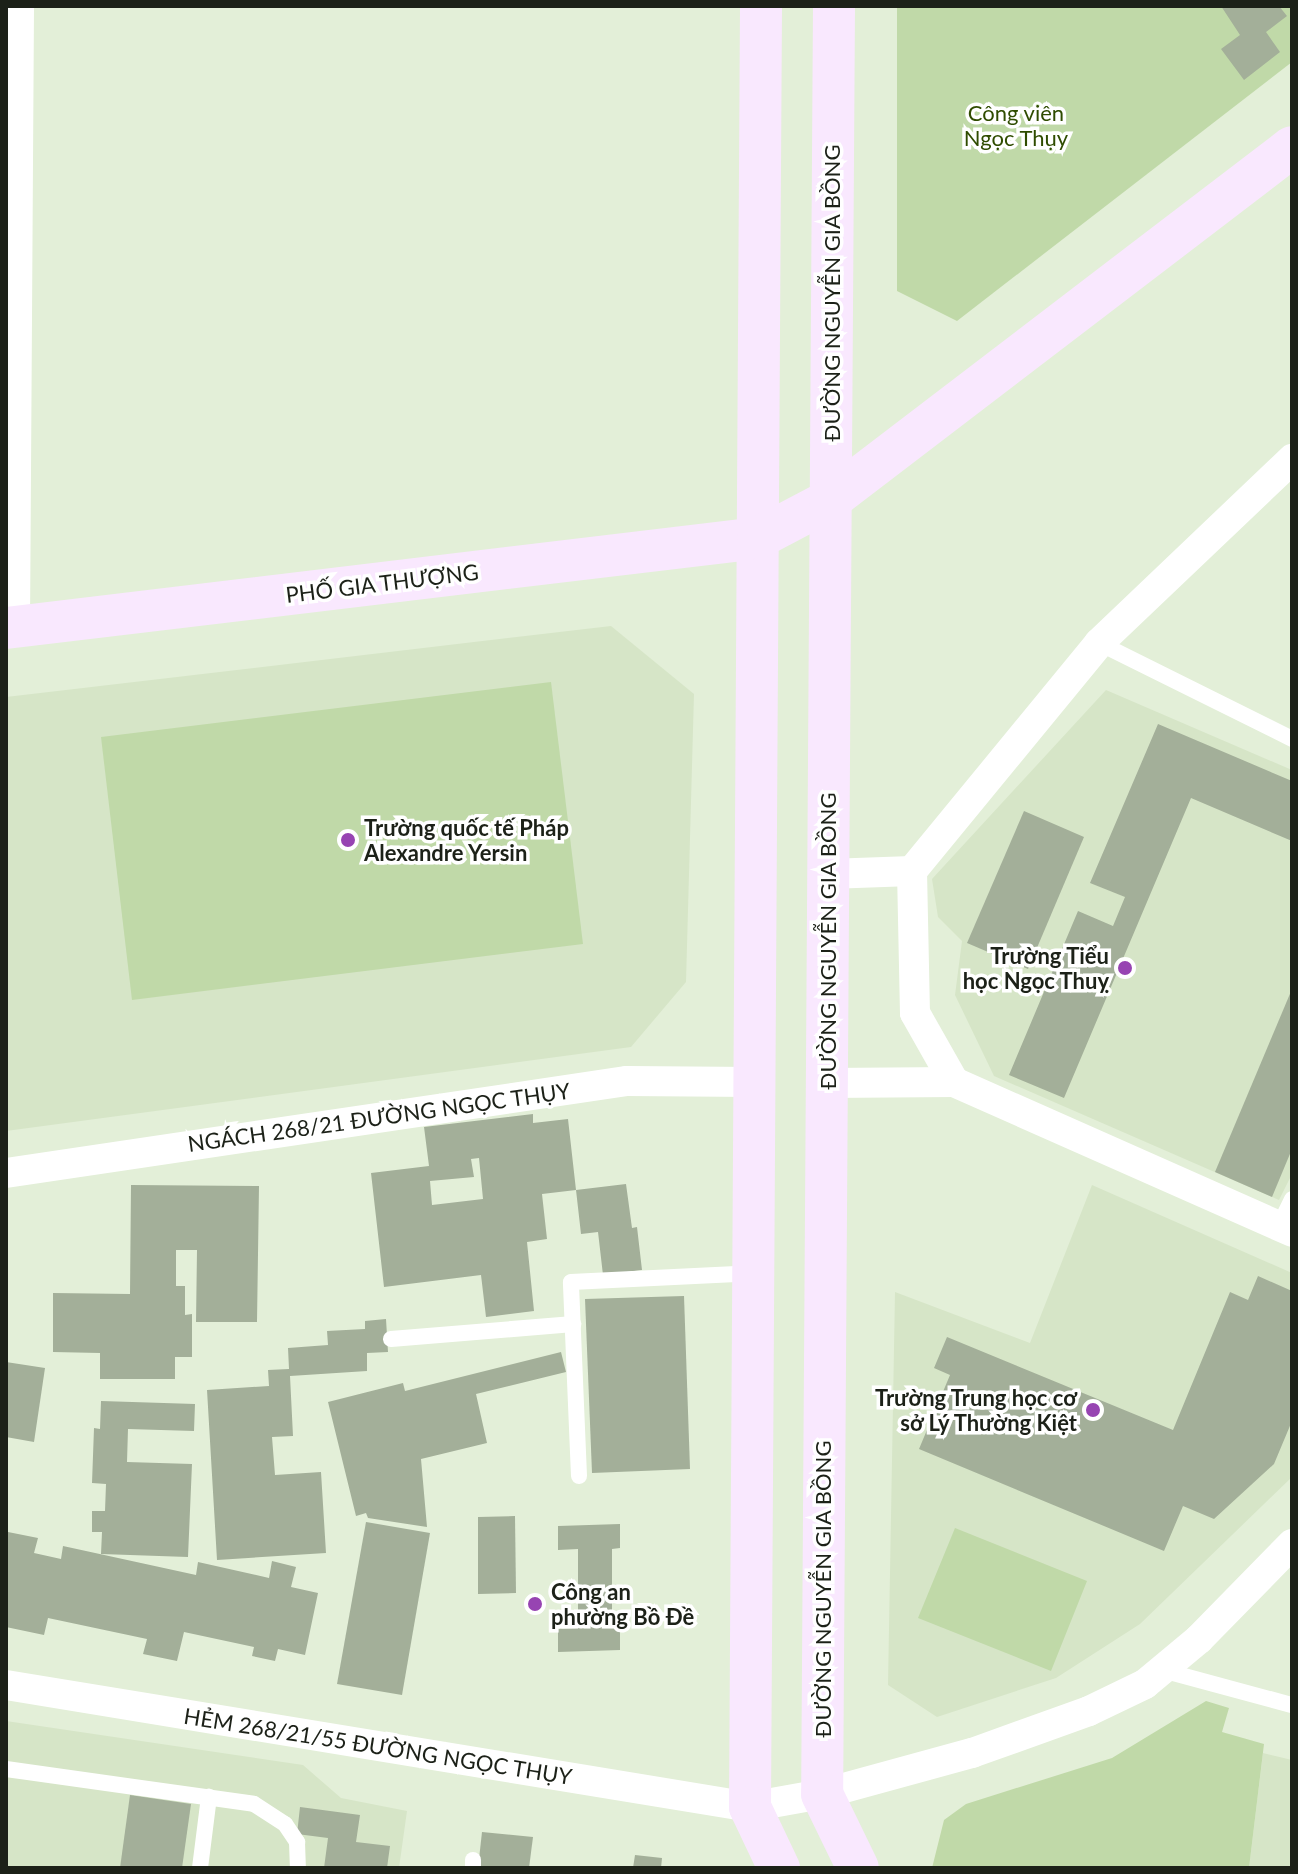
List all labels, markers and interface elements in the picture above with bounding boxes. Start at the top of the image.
park label: Công viên Ngọc Thụy [964,99,1068,150]
street label: ĐƯỜNG NGUYỄN GIA BỒNG [819,144,845,442]
street label: PHỐ GIA THƯỢNG [283,558,481,608]
street label: ĐƯỜNG NGUYỄN GIA BỒNG [815,792,841,1090]
place label: Trường quốc tế Pháp Alexandre Yersin [364,814,569,866]
marker: Trường quốc tế Pháp Alexandre Yersin [339,831,357,849]
place label: Trường Tiểu học Ngọc Thuỵ [962,942,1109,994]
marker: Trường Tiểu học Ngọc Thuỵ [1116,959,1134,977]
street label: NGÁCH 268/21 ĐƯỜNG NGỌC THỤY [186,1077,572,1157]
place label: Trường Trung học cơ sở Lý Thường Kiệt [874,1384,1077,1436]
marker: Trường Trung học cơ sở Lý Thường Kiệt [1084,1401,1102,1419]
street label: ĐƯỜNG NGUYỄN GIA BỒNG [810,1440,836,1738]
place label: Công an phường Bồ Đề [551,1578,694,1630]
marker: Công an phường Bồ Đề [526,1595,544,1613]
street label: HẺM 268/21/55 ĐƯỜNG NGỌC THỤY [182,1702,574,1790]

